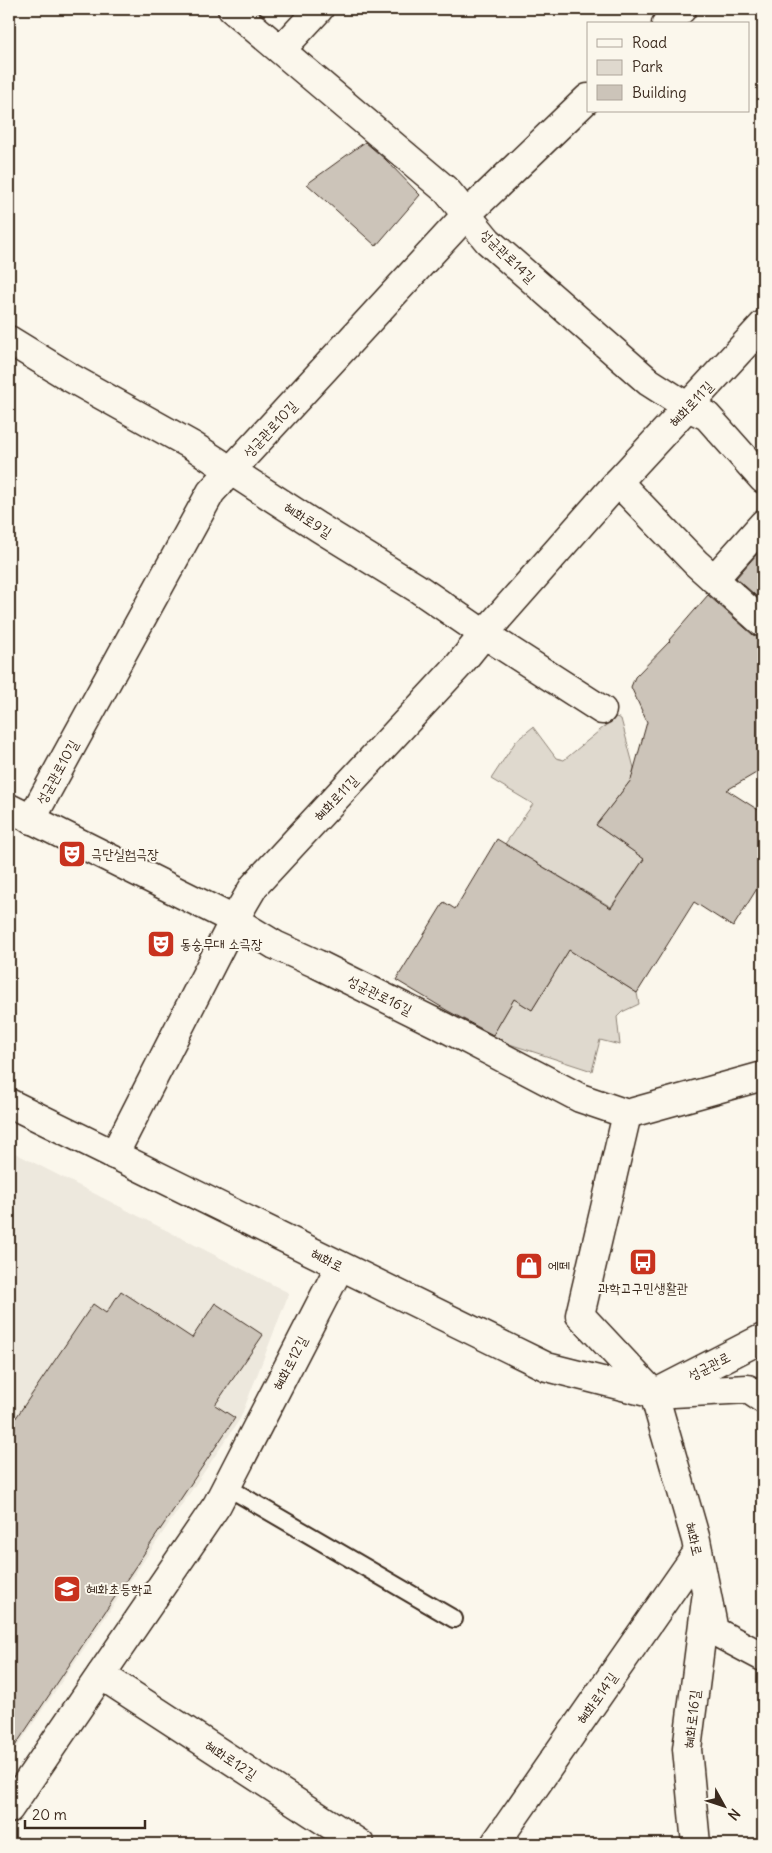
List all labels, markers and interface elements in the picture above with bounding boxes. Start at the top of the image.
legend [587,22,750,112]
text: Road [632,33,667,52]
text: Park [632,57,663,76]
text: Building [632,83,687,102]
street label: 성균관로14길 [477,225,540,287]
street label: 혜화로11길 [665,377,717,431]
street label: 성균관로10길 [239,396,301,461]
street label: 혜화로9길 [281,498,336,542]
street label: 성균관로10길 [32,736,82,807]
street label: 혜화로11길 [310,771,362,825]
theatre icon: 극단실험극장 [57,839,87,869]
place label: 극단실험극장 [91,845,159,863]
theatre icon: 동숭무대 소극장 [146,929,176,959]
place label: 동숭무대 소극장 [180,935,263,953]
street label: 성균관로16길 [345,971,416,1019]
street label: 혜화로 [308,1245,346,1275]
bus stop icon: 과학고구민생활관 [628,1247,658,1277]
shop icon: 에떼 [514,1251,544,1281]
place label: 에떼 [548,1257,571,1275]
place label: 과학고구민생활관 [598,1279,688,1297]
street label: 혜화로12길 [269,1332,312,1393]
street label: 성균관로 [685,1348,733,1384]
street label: 혜화로 [681,1520,707,1558]
school or university icon: 혜화초등학교 [52,1574,82,1604]
place label: 혜화초등학교 [86,1580,154,1598]
street label: 혜화로14길 [573,1668,622,1727]
street label: 혜화로16길 [680,1688,704,1749]
street label: 혜화로12길 [202,1737,261,1784]
north arrow [700,1780,750,1830]
scale bar [25,1798,145,1830]
text: 20 m [32,1805,67,1824]
text: N [724,1805,744,1824]

